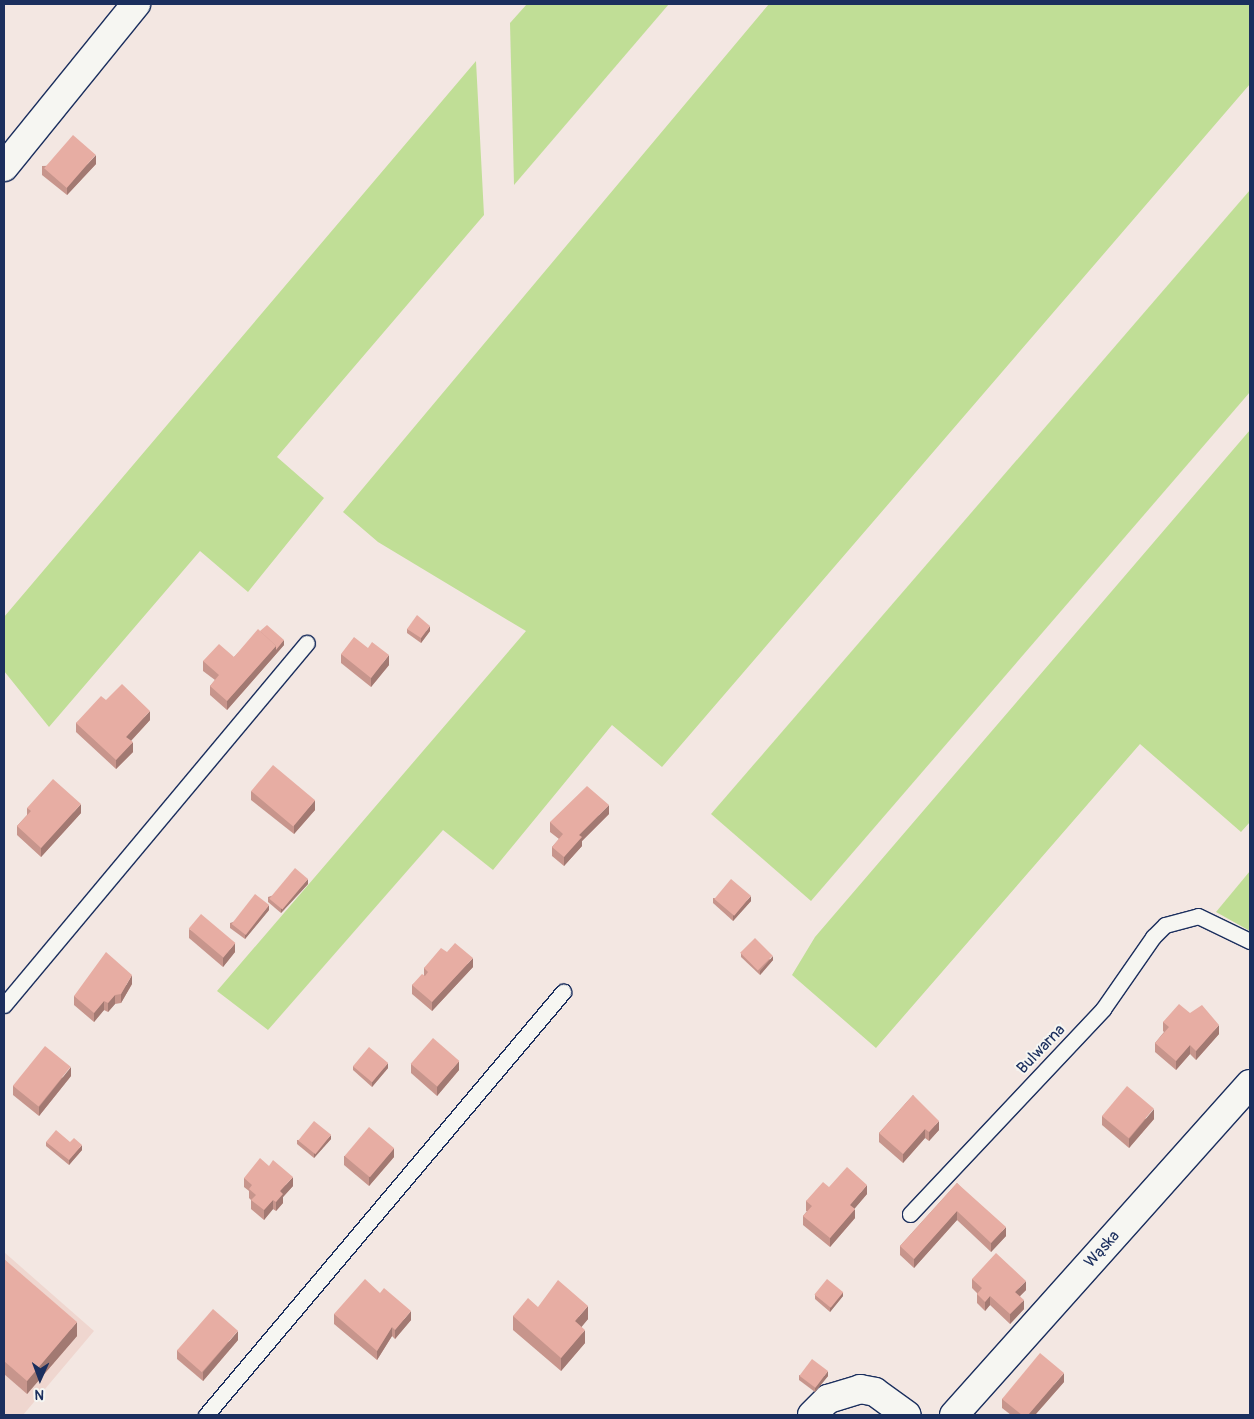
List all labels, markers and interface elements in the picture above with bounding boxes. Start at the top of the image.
street label: Bulwarna [1013,1020,1069,1078]
street label: Wąska [1080,1227,1124,1271]
north arrow [15,1354,65,1404]
text: N [34,1386,44,1403]

